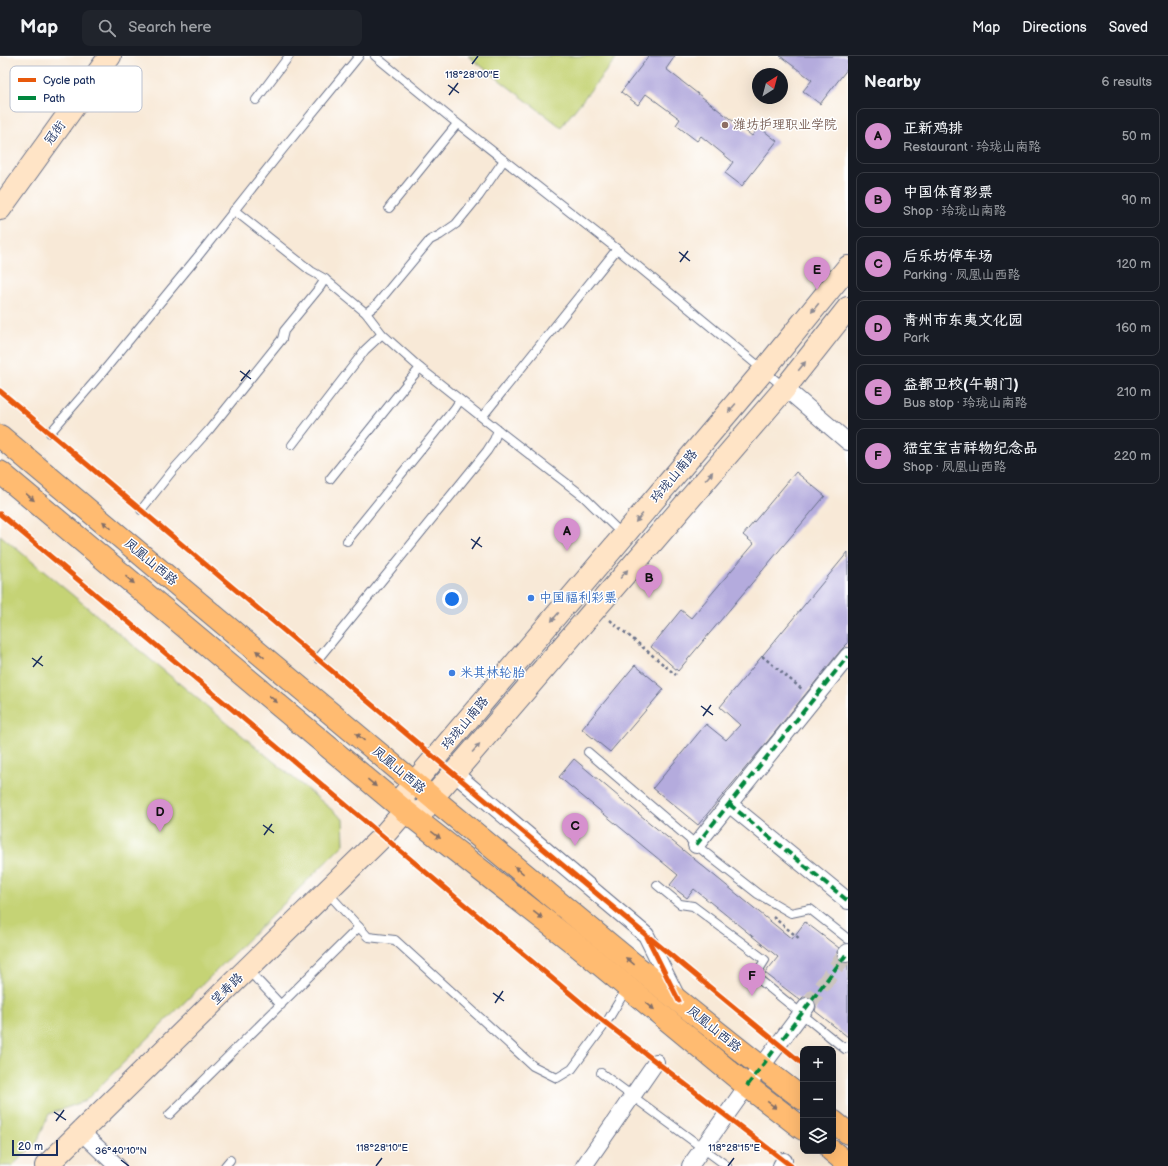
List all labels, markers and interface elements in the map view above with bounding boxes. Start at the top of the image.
search box [82,10,362,46]
text: Map [20,16,58,39]
icon: search [96,17,118,39]
text: Search here [128,18,211,37]
text: Map [972,19,1000,36]
text: Directions [1022,19,1087,36]
text: Saved [1109,19,1148,36]
legend [10,66,142,112]
north arrow [752,68,788,104]
text: 118°28'00"E [445,69,500,81]
text: Nearby [864,72,921,92]
text: Cycle path [43,74,95,87]
text: 6 results [1102,74,1152,90]
text: Path [43,92,65,105]
place label: 潍坊护理职业学院 [733,117,837,133]
street label: 冠街 [41,118,69,148]
text: 正新鸡排 [903,119,963,138]
marker: 潍坊护理职业学院 [720,120,730,130]
text: A [874,128,882,144]
text: 50 m [1122,128,1151,144]
text: Restaurant · 玲珑山南路 [903,139,1041,155]
text: 中国体育彩票 [903,183,993,202]
text: B [873,192,883,208]
text: 90 m [1122,192,1151,208]
text: Shop · 玲珑山南路 [903,203,1006,219]
text: 后乐坊停车场 [903,247,993,266]
text: C [873,256,883,272]
text: 120 m [1116,256,1151,272]
pin: E [804,257,830,290]
text: Parking · 凤凰山西路 [903,267,1020,283]
one-way arrow [810,302,819,313]
text: 青州市东夷文化园 [903,311,1023,330]
text: D [873,320,883,336]
text: 160 m [1116,320,1151,336]
text: Park [903,330,929,346]
one-way arrow [798,360,806,371]
text: 益都卫校(午朝门) [903,375,1019,394]
text: E [874,384,882,400]
text: 210 m [1117,384,1151,400]
text: Bus stop · 玲珑山南路 [903,395,1028,411]
one-way arrow [728,404,737,413]
text: 峱宝宝吉祥物纪念品 [903,439,1038,458]
street label: 玲珑山南路 [647,446,701,506]
text: F [874,448,882,464]
text: 220 m [1114,448,1151,464]
text: Shop · 凤凰山西路 [903,459,1006,475]
one-way arrow [704,471,713,480]
one-way arrow [25,492,35,501]
one-way arrow [634,513,643,523]
pin: A [554,518,580,551]
one-way arrow [101,521,112,530]
street label: 凤凰山西路 [121,535,181,589]
pin: B [636,565,662,598]
one-way arrow [620,569,629,580]
one-way arrow [124,576,135,585]
your location [442,589,462,609]
place label: 中国福利彩票 [539,590,617,606]
marker: 中国福利彩票 [526,593,536,603]
one-way arrow [550,612,559,623]
one-way arrow [255,649,265,658]
place label: 米其林轮胎 [460,665,525,681]
marker: 米其林轮胎 [447,668,457,678]
street label: 玲珑山南路 [438,693,492,753]
one-way arrow [267,695,278,704]
one-way arrow [354,733,365,742]
one-way arrow [471,742,480,753]
street label: 凤凰山西路 [369,743,429,797]
one-way arrow [367,778,378,787]
pin: D [147,799,173,832]
pin: C [562,813,588,846]
one-way arrow [430,830,441,839]
one-way arrow [513,865,524,874]
one-way arrow [533,910,544,919]
one-way arrow [625,957,636,965]
pin: F [739,963,765,996]
street label: 望寿路 [207,970,247,1008]
one-way arrow [644,1001,655,1010]
street label: 凤凰山西路 [684,1002,744,1056]
map controls [800,1046,836,1154]
button: + [800,1046,836,1082]
button: − [800,1082,836,1118]
one-way arrow [767,1101,778,1110]
button: layers [800,1118,836,1154]
scale bar [12,1138,58,1157]
text: 20 m [18,1140,43,1153]
text: 118°28'10"E [356,1142,409,1154]
text: 118°28'15"E [708,1142,760,1154]
text: 36°40'10"N [95,1145,147,1157]

